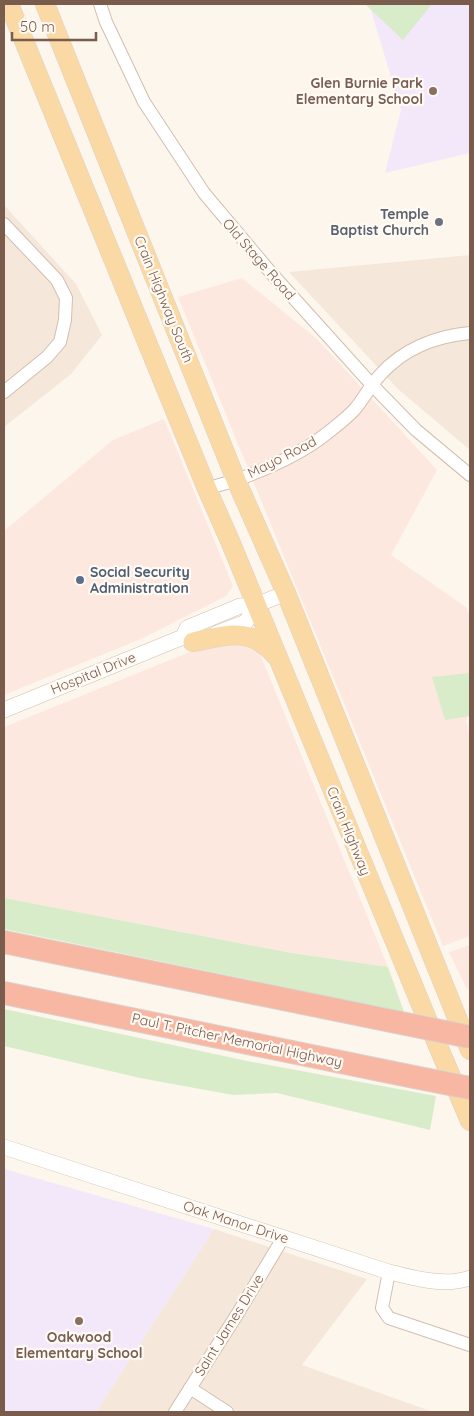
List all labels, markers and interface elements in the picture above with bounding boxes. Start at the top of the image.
scale bar [12,10,96,42]
text: 50 m [20,17,55,36]
place label: Glen Burnie Park Elementary School [296,74,423,108]
marker: Glen Burnie Park Elementary School [427,85,439,97]
place label: Temple Baptist Church [330,205,429,239]
street label: Old Stage Road [219,215,299,303]
marker: Temple Baptist Church [433,216,445,228]
street label: Crain Highway South [130,233,198,365]
street label: Mayo Road [245,432,319,482]
place label: Social Security Administration [90,563,190,597]
marker: Social Security Administration [74,574,86,586]
street label: Hospital Drive [48,648,138,698]
street label: Crain Highway [323,784,375,878]
street label: Paul T. Pitcher Memorial Highway [130,1009,344,1071]
street label: Oak Manor Drive [181,1196,291,1248]
street label: Saint James Drive [190,1270,268,1379]
marker: Oakwood Elementary School [73,1315,85,1327]
place label: Oakwood Elementary School [15,1328,143,1362]

